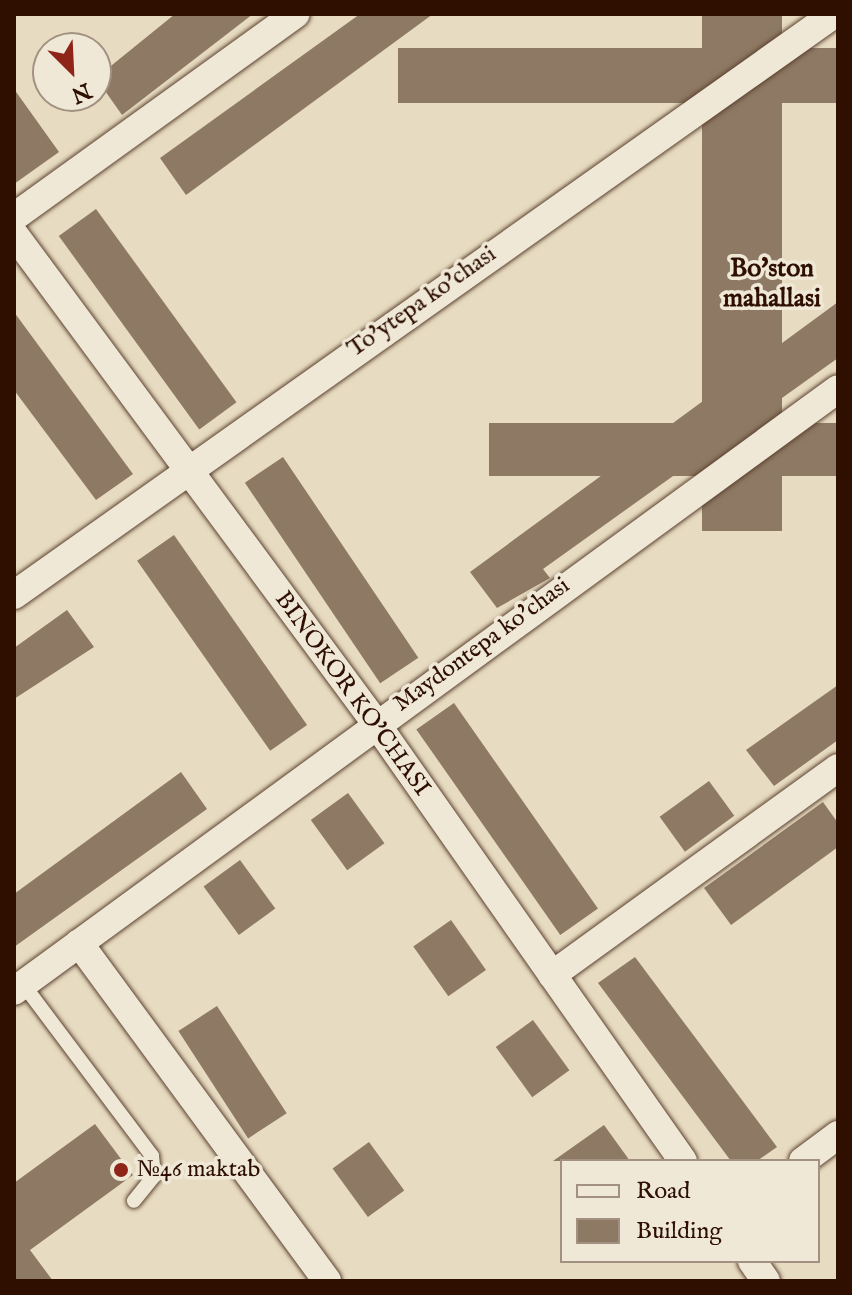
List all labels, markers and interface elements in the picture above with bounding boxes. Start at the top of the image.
north arrow [32,32,112,112]
text: N [67,75,95,109]
street label: To'ytepa ko'chasi [342,240,502,364]
district label: Bo'ston mahallasi [723,253,821,314]
street label: Maydontepa ko'chasi [388,572,576,718]
street label: BINOKOR KO'CHASI [268,586,436,802]
place label: №46 maktab [137,1156,260,1184]
legend [560,1159,820,1263]
marker: №46 maktab [112,1161,130,1179]
text: Road [636,1176,690,1207]
text: Building [636,1216,722,1247]

